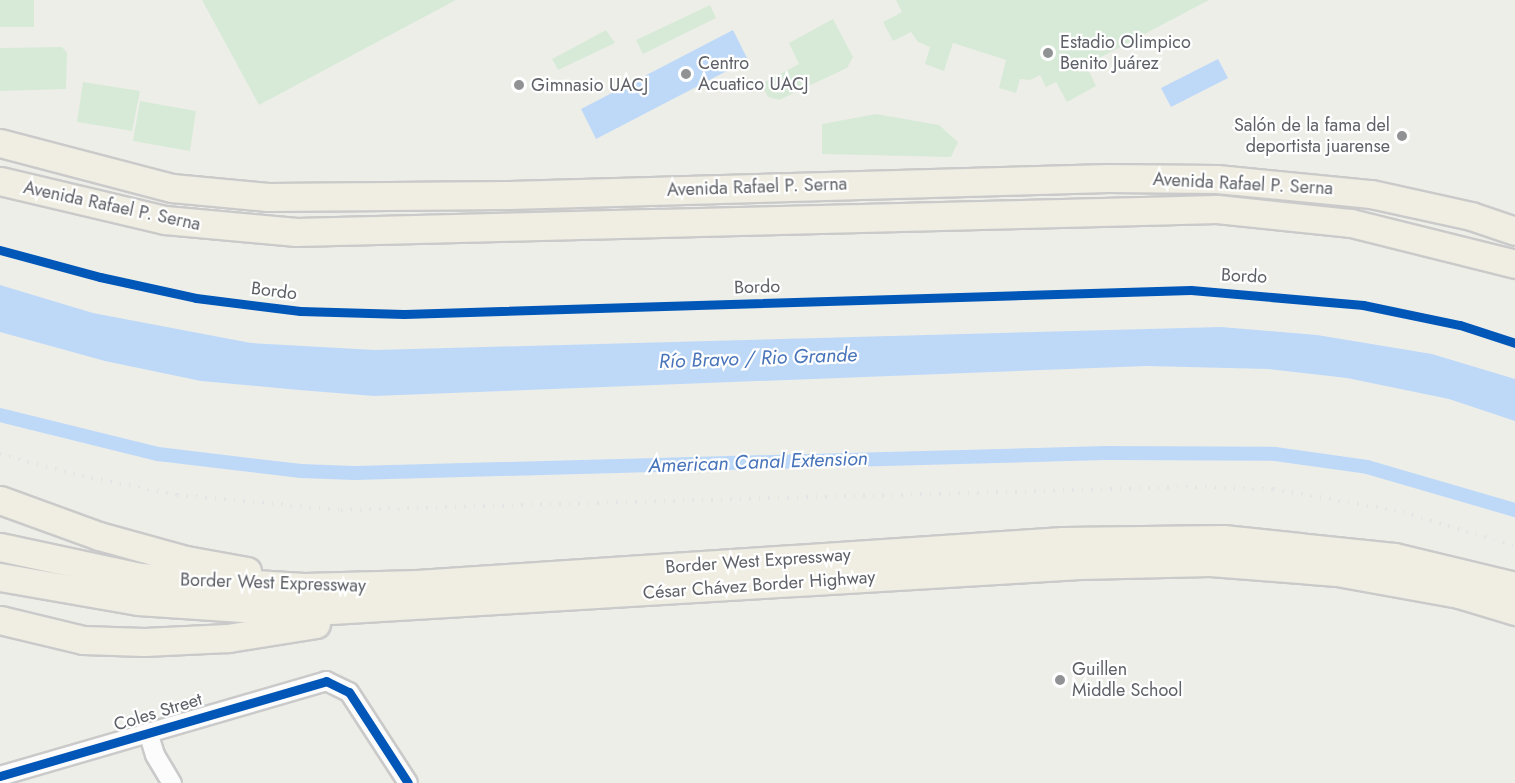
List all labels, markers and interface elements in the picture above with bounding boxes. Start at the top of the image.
place label: Estadio Olimpico Benito Juárez [1060,32,1191,74]
marker: Estadio Olimpico Benito Juárez [1041,46,1055,60]
place label: Centro Acuatico UACJ [698,53,809,96]
marker: Centro Acuatico UACJ [679,67,693,81]
place label: Gimnasio UACJ [531,74,648,96]
marker: Gimnasio UACJ [512,78,526,92]
place label: Salón de la fama del deportista juarense [1234,115,1390,158]
marker: Salón de la fama del deportista juarense [1395,129,1409,143]
street label: Avenida Rafael P. Serna [1152,168,1334,200]
street label: Avenida Rafael P. Serna [666,173,848,201]
street label: Avenida Rafael P. Serna [21,177,203,235]
street label: Bordo [1220,264,1268,288]
street label: Bordo [734,275,780,299]
street label: Bordo [250,277,298,305]
water label: Río Bravo / Rio Grande [658,343,858,373]
water label: American Canal Extension [648,446,868,478]
street label: Border West Expressway [665,544,851,578]
street label: César Chávez Border Highway [642,566,876,604]
street label: Border West Expressway [180,569,366,597]
place label: Guillen Middle School [1072,659,1182,702]
marker: Guillen Middle School [1053,673,1067,687]
street label: Coles Street [111,688,205,736]

